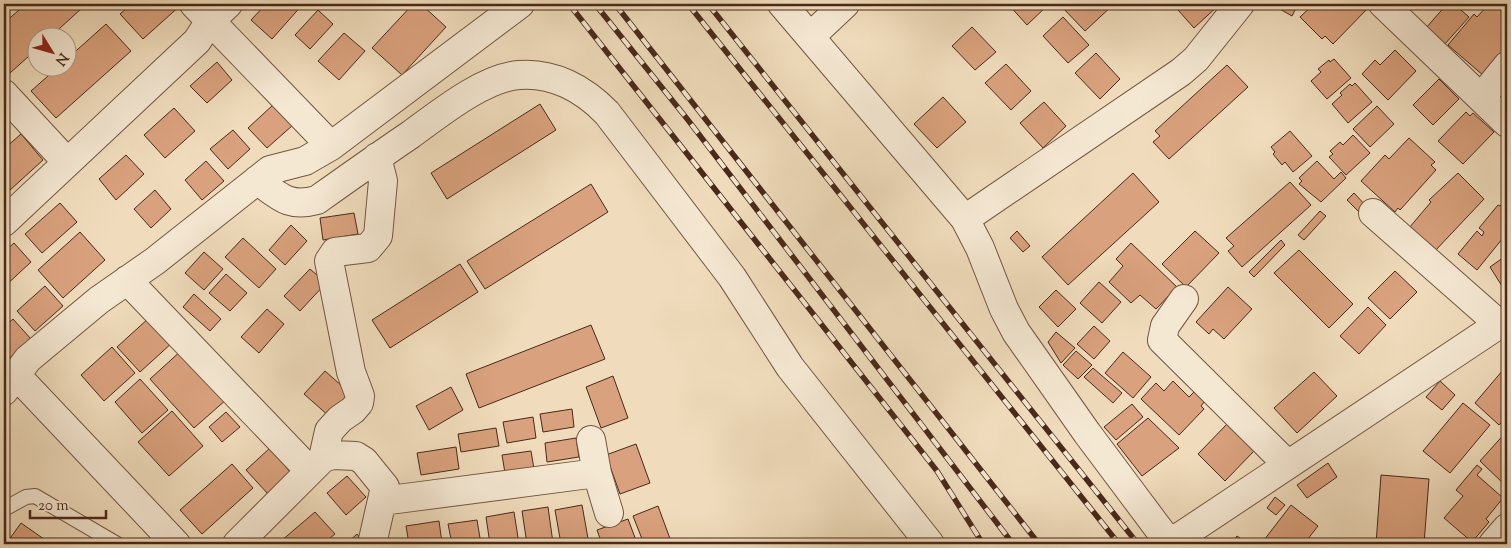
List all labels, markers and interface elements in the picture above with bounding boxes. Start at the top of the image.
north arrow [28,28,78,78]
text: N [49,48,72,69]
scale bar [30,488,106,520]
text: 20 m [38,496,69,517]

